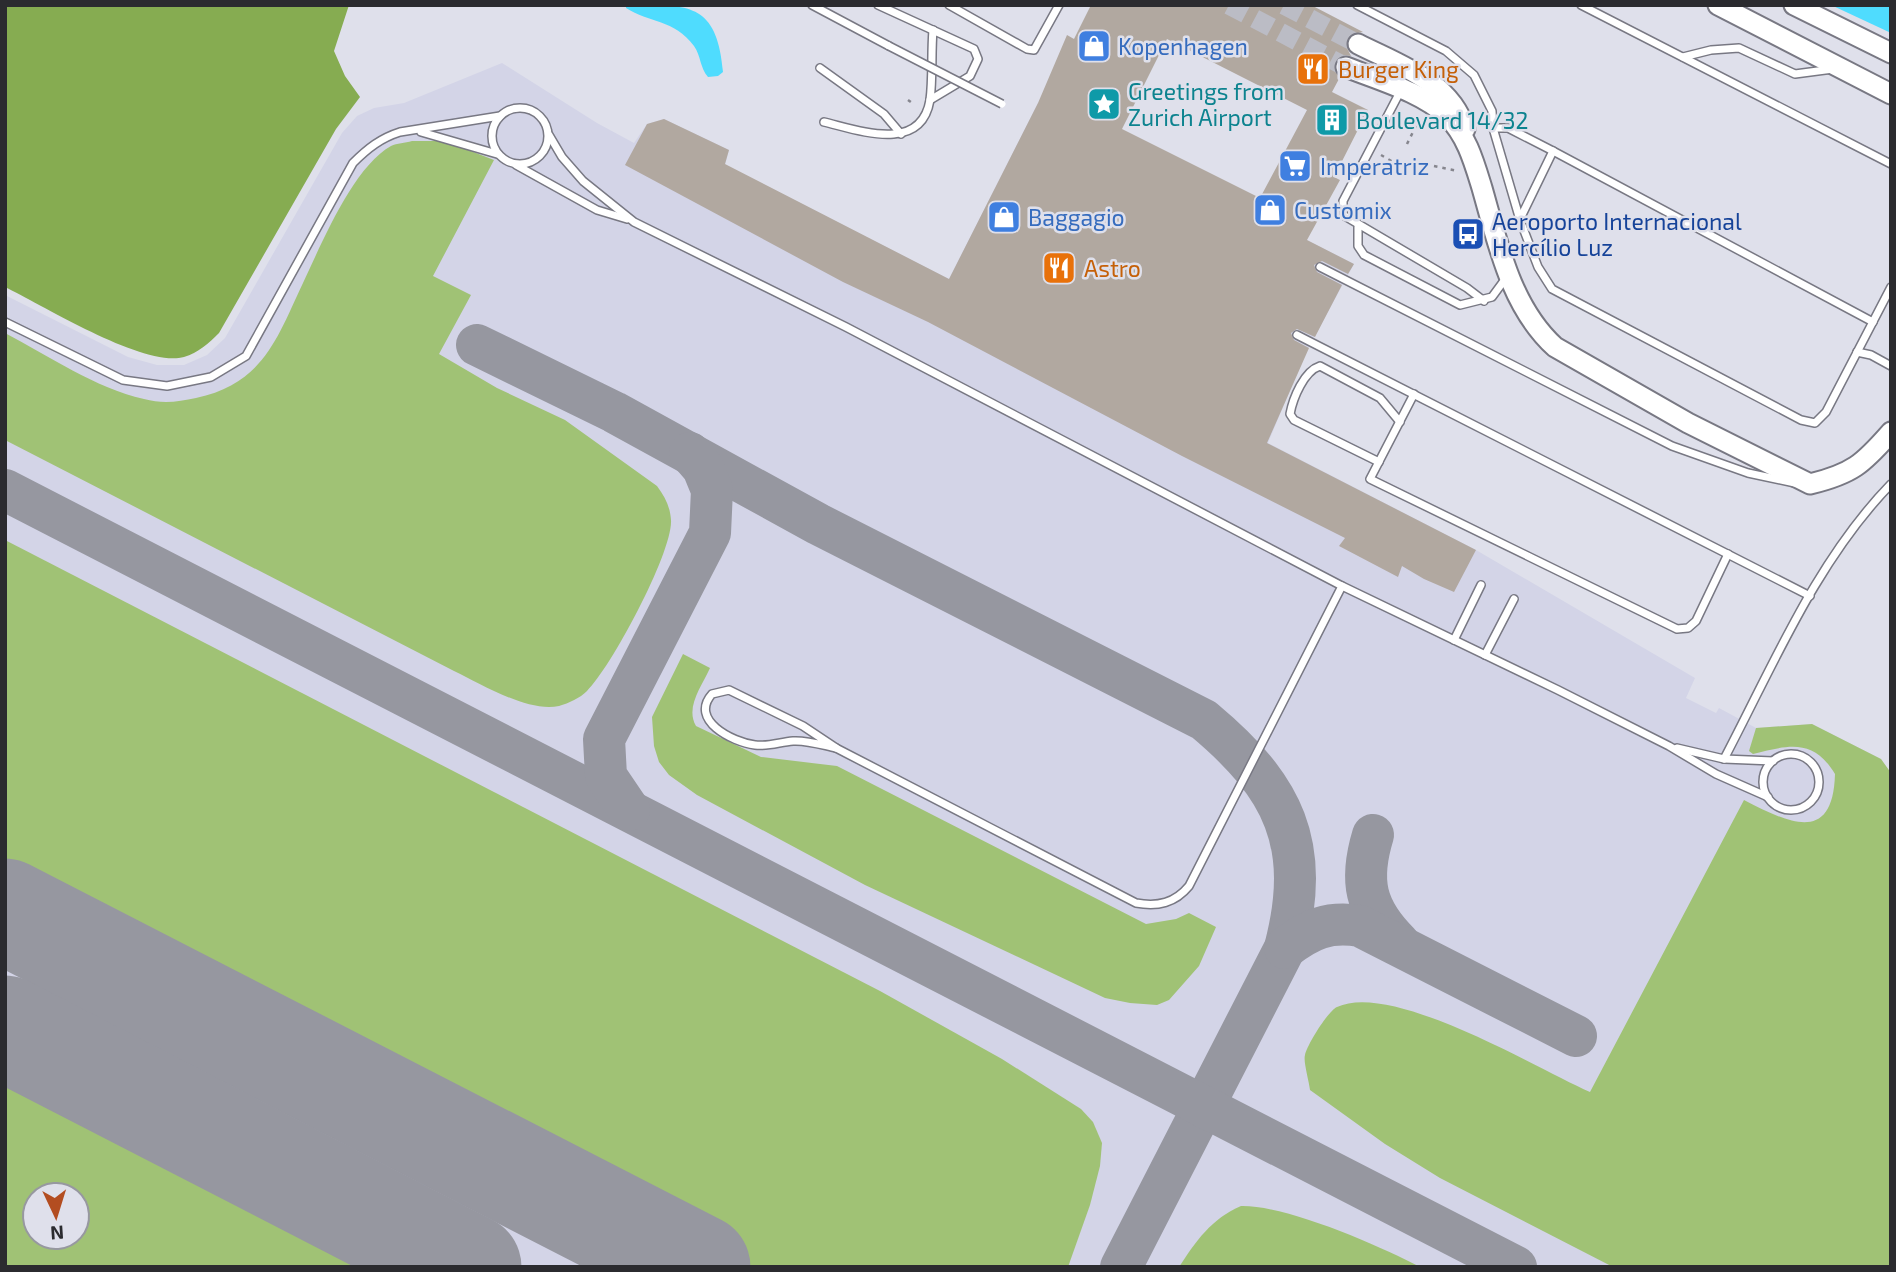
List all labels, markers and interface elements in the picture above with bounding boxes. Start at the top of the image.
shop icon: Kopenhagen [1075,27,1113,65]
place label: Kopenhagen [1118,32,1248,60]
restaurant icon: Burger King [1294,50,1332,88]
place label: Burger King [1338,55,1459,83]
place label: Greetings from Zurich Airport [1128,77,1284,131]
place icon: Greetings from Zurich Airport [1085,85,1123,123]
building icon: Boulevard 14/32 [1313,101,1351,139]
place label: Boulevard 14/32 [1356,106,1528,134]
supermarket icon: Imperatriz [1276,147,1314,185]
place label: Imperatriz [1320,152,1429,180]
shop icon: Customix [1251,191,1289,229]
place label: Customix [1294,196,1392,224]
shop icon: Baggagio [985,198,1023,236]
place label: Baggagio [1028,203,1125,231]
place label: Aeroporto Internacional Hercílio Luz [1492,207,1742,261]
bus stop icon: Aeroporto Internacional Hercílio Luz [1449,215,1487,253]
restaurant icon: Astro [1040,249,1078,287]
place label: Astro [1084,254,1141,282]
north arrow [21,1181,91,1251]
text: N [50,1222,65,1245]

